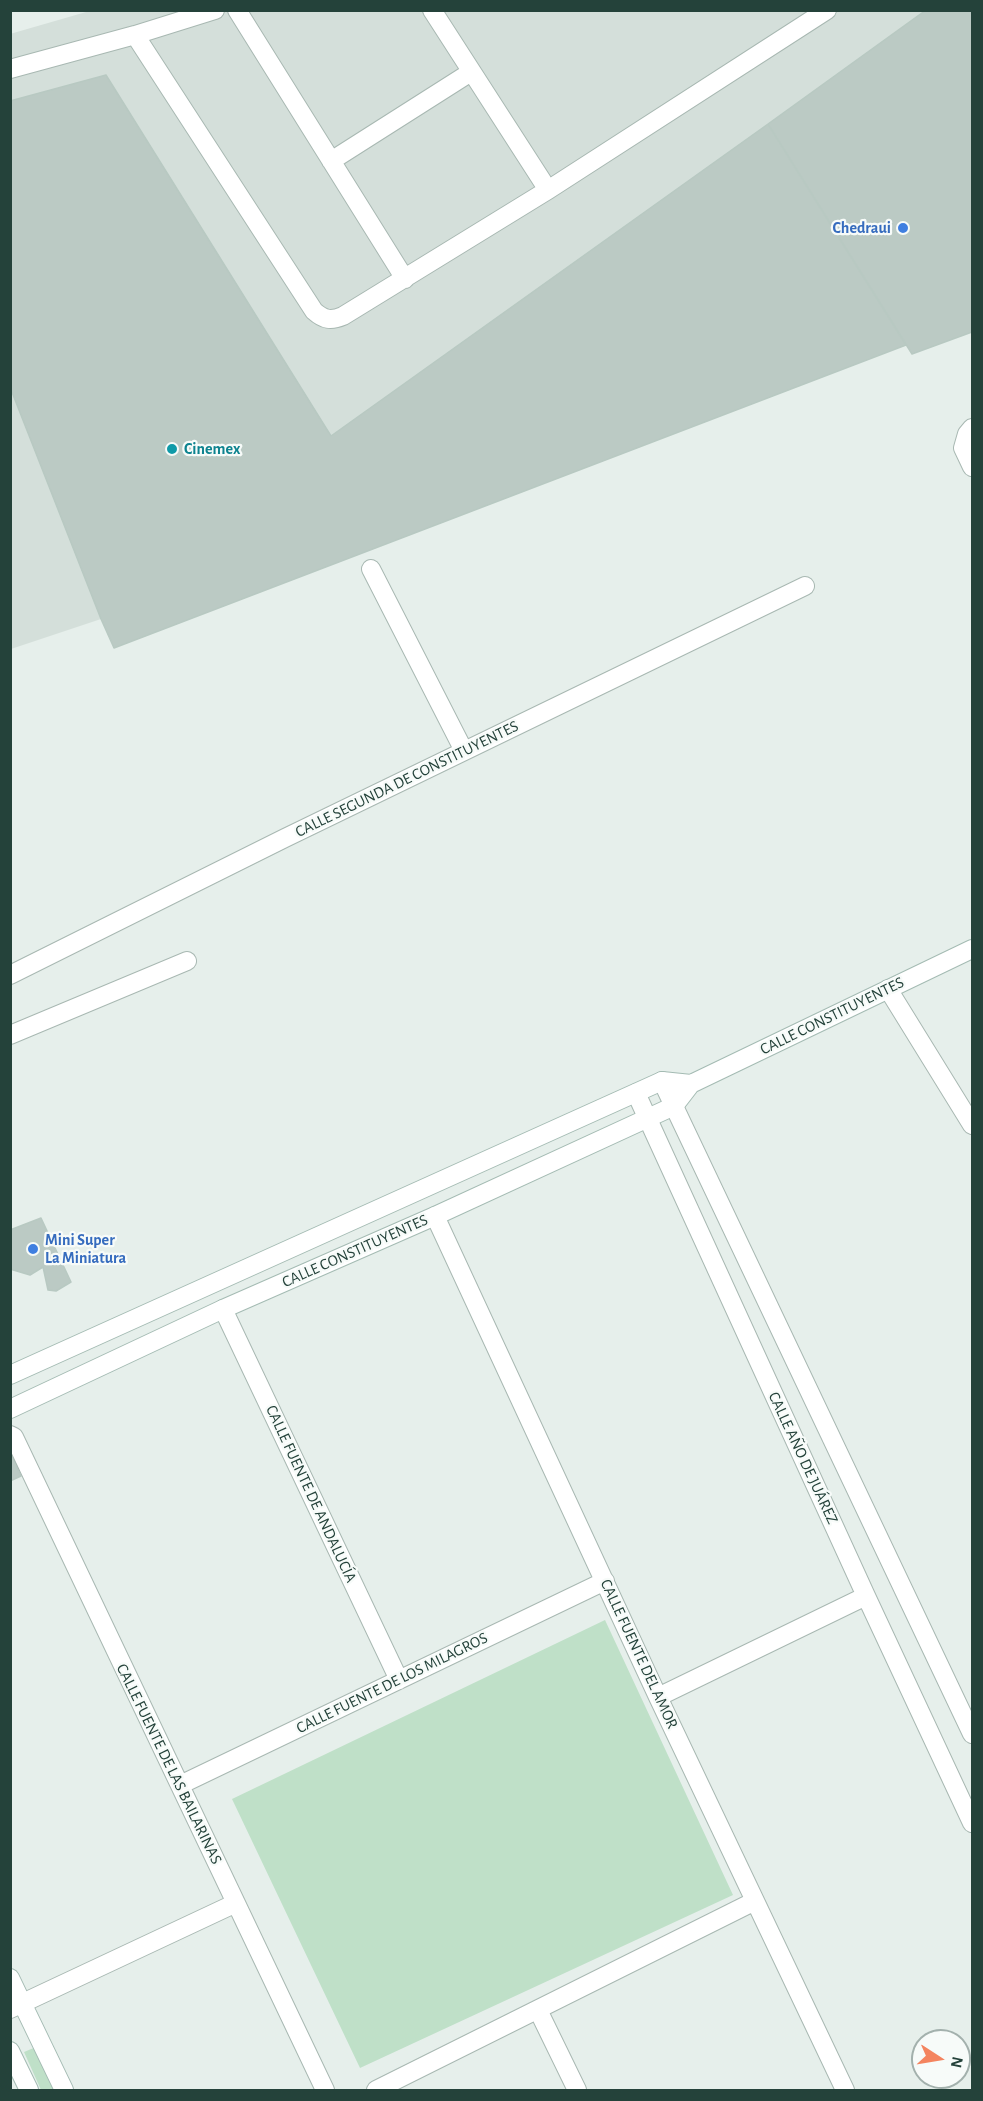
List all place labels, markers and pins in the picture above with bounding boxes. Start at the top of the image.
place label: Chedraui [833,218,891,238]
marker: Chedraui [896,221,910,235]
place label: Cinemex [184,439,240,459]
marker: Cinemex [165,442,179,456]
place label: Mini Super La Miniatura [45,1230,126,1268]
marker: Mini Super La Miniatura [26,1242,40,1256]

